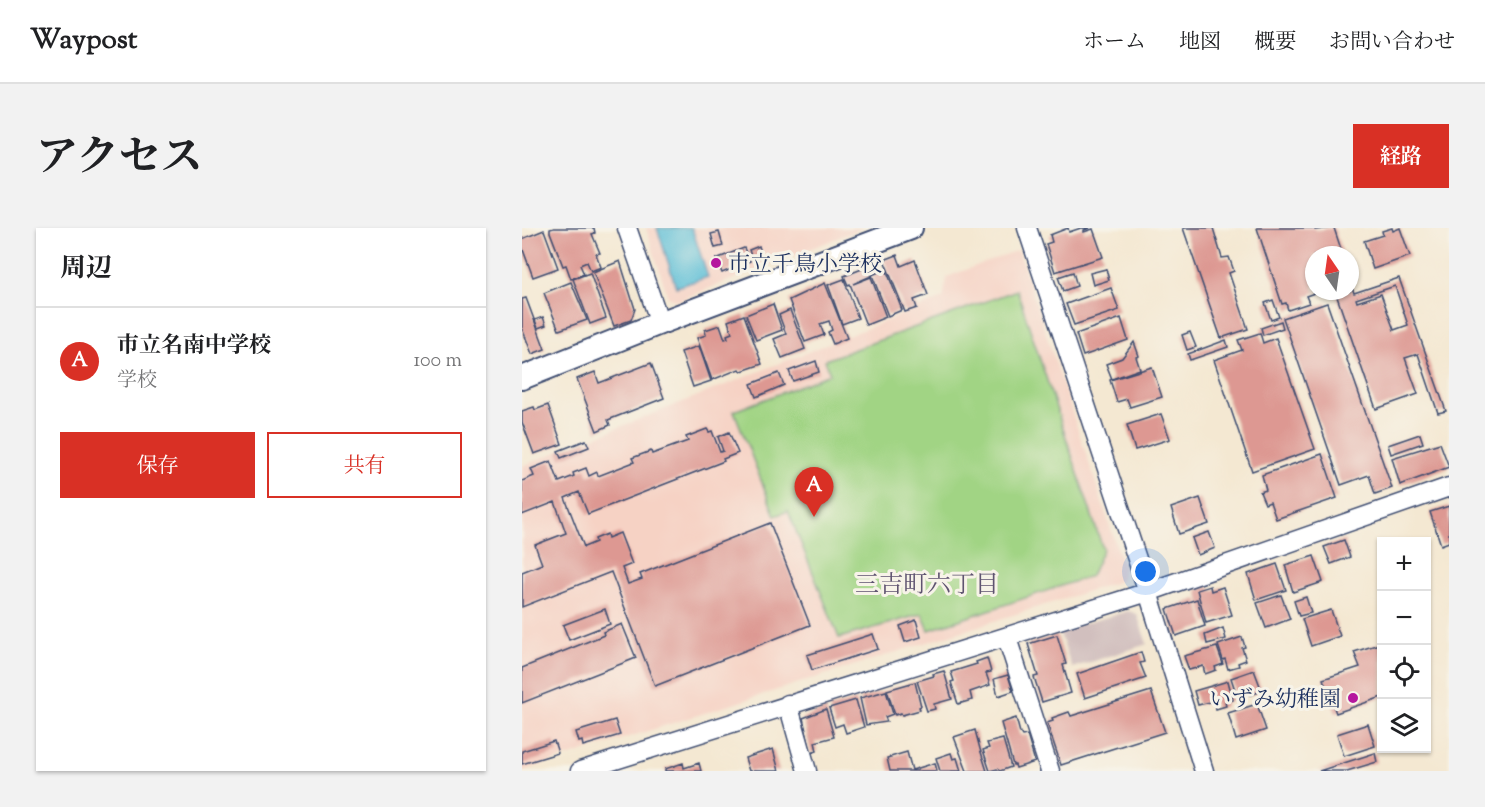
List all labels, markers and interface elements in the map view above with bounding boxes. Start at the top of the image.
text: Waypost [30,21,137,61]
text: ホーム [1083,28,1146,58]
text: 地図 [1179,28,1221,58]
text: 概要 [1254,28,1296,58]
text: お問い合わせ [1329,28,1455,58]
button: 経路 [1353,124,1449,188]
text: アクセス [36,130,203,190]
north arrow [1305,246,1359,300]
place label: 市立千鳥小学校 [728,250,882,282]
text: 周辺 [60,251,112,288]
marker: 市立千鳥小学校 [709,256,723,270]
text: 市立名南中学校 [117,331,271,363]
text: A [71,347,88,376]
text: 100 m [413,347,462,376]
text: 学校 [117,367,157,396]
button: 保存 [60,432,255,498]
button: 共有 [267,432,462,498]
pin: A [794,468,834,517]
map controls [1377,537,1431,753]
button: + [1377,537,1431,591]
your location [1131,557,1160,586]
district label: 三吉町六丁目 [855,569,999,603]
button: − [1377,591,1431,645]
button: locate [1377,645,1431,699]
place label: いずみ幼稚園 [1209,685,1341,717]
marker: いずみ幼稚園 [1346,691,1360,705]
button: layers [1377,699,1431,753]

